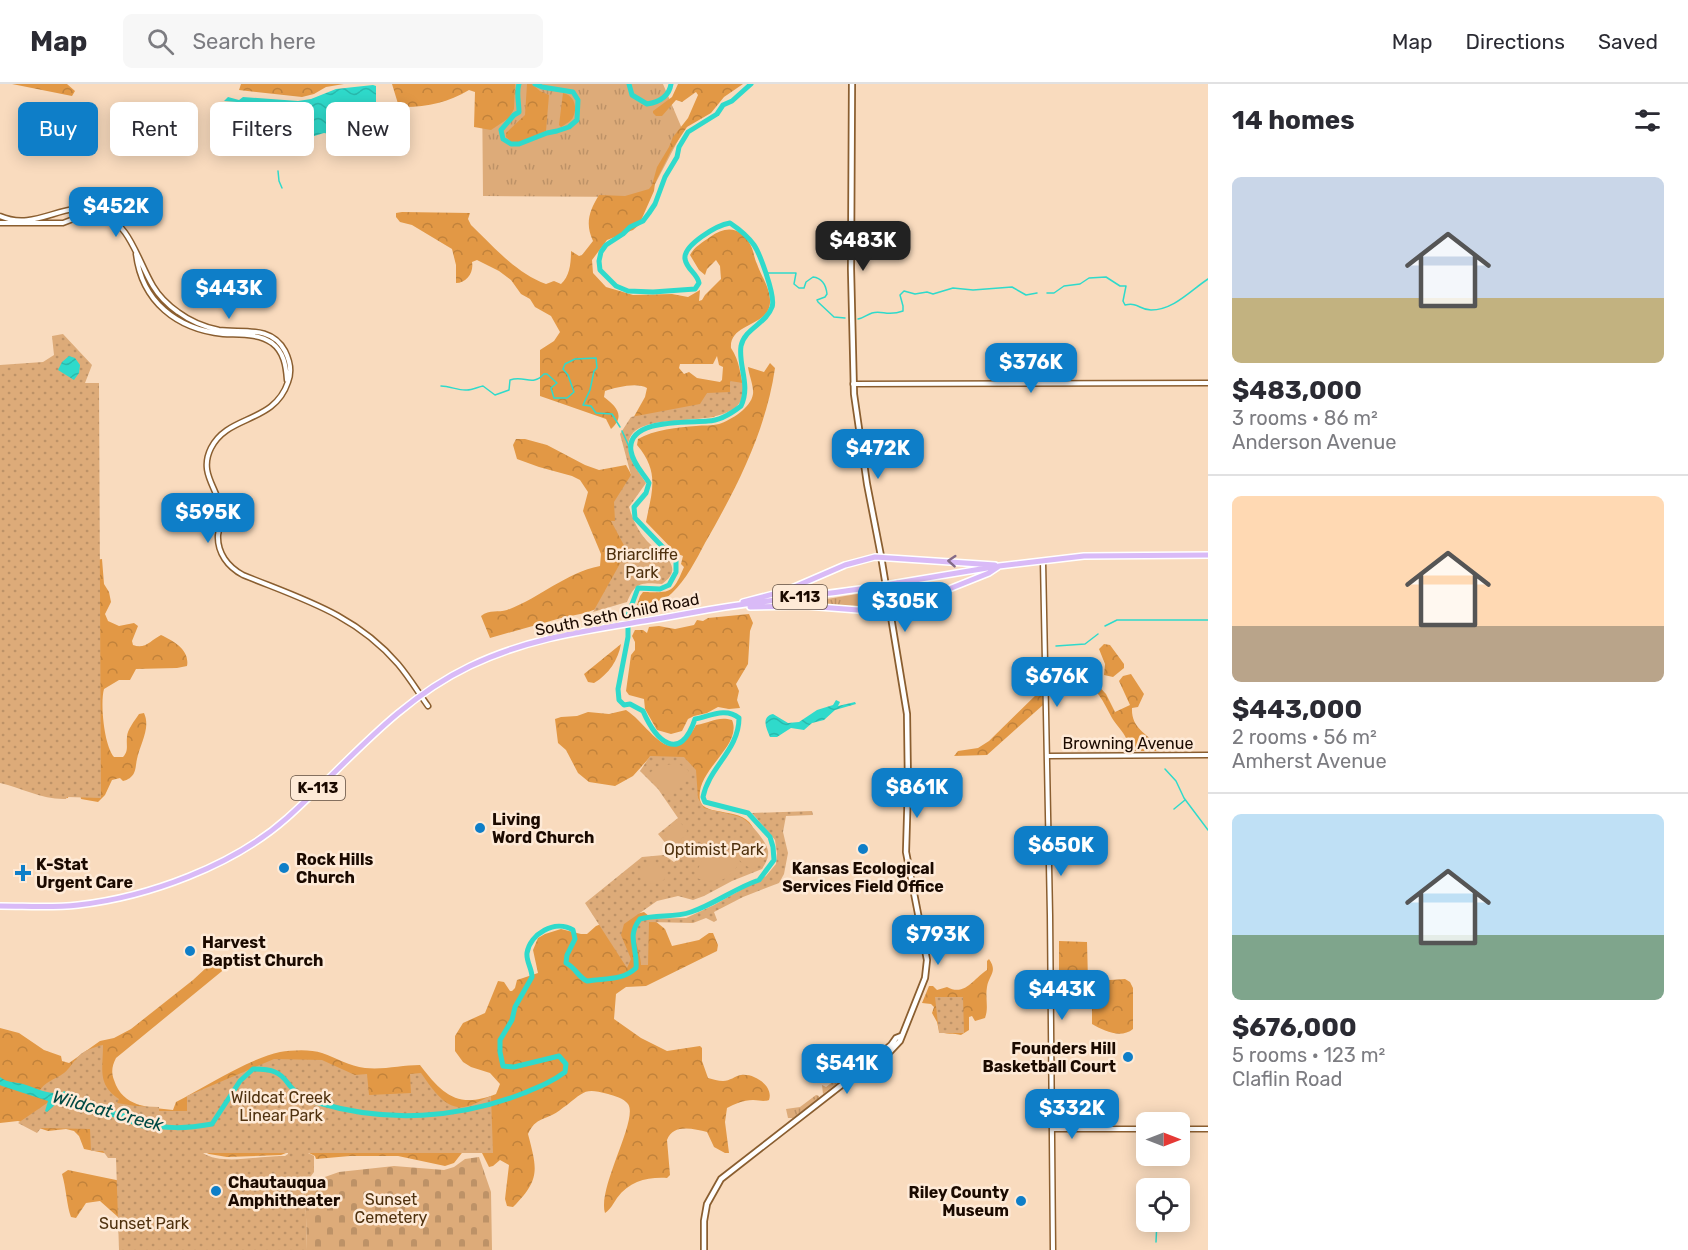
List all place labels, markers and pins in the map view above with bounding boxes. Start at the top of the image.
pin: $452K [74,187,158,238]
pin: $483K [821,221,905,272]
pin: $443K [187,269,271,320]
pin: $376K [989,343,1073,394]
pin: $472K [836,429,920,480]
pin: $595K [166,493,250,544]
pin: $305K [863,582,947,633]
pin: $676K [1015,657,1099,708]
pin: $861K [875,768,959,819]
place label: Living Word Church [492,810,594,847]
marker: Living Word Church [473,821,487,835]
pin: $650K [1019,826,1103,877]
marker: Kansas Ecological Services Field Office [856,842,870,856]
place label: Rock Hills Church [296,850,374,887]
place label: K-Stat Urgent Care [36,855,133,892]
place label: Kansas Ecological Services Field Office [782,859,944,896]
marker: Rock Hills Church [277,861,291,875]
marker: K-Stat Urgent Care [14,864,32,882]
pin: $793K [896,915,980,966]
place label: Harvest Baptist Church [202,933,323,970]
marker: Harvest Baptist Church [183,944,197,958]
pin: $443K [1020,970,1104,1021]
place label: Founders Hill Basketball Court [982,1039,1117,1076]
pin: $541K [805,1044,889,1095]
marker: Founders Hill Basketball Court [1121,1050,1135,1064]
pin: $332K [1030,1089,1114,1140]
place label: Chautauqua Amphitheater [228,1173,341,1210]
place label: Riley County Museum [909,1183,1009,1220]
marker: Chautauqua Amphitheater [209,1184,223,1198]
marker: Riley County Museum [1014,1194,1028,1208]

